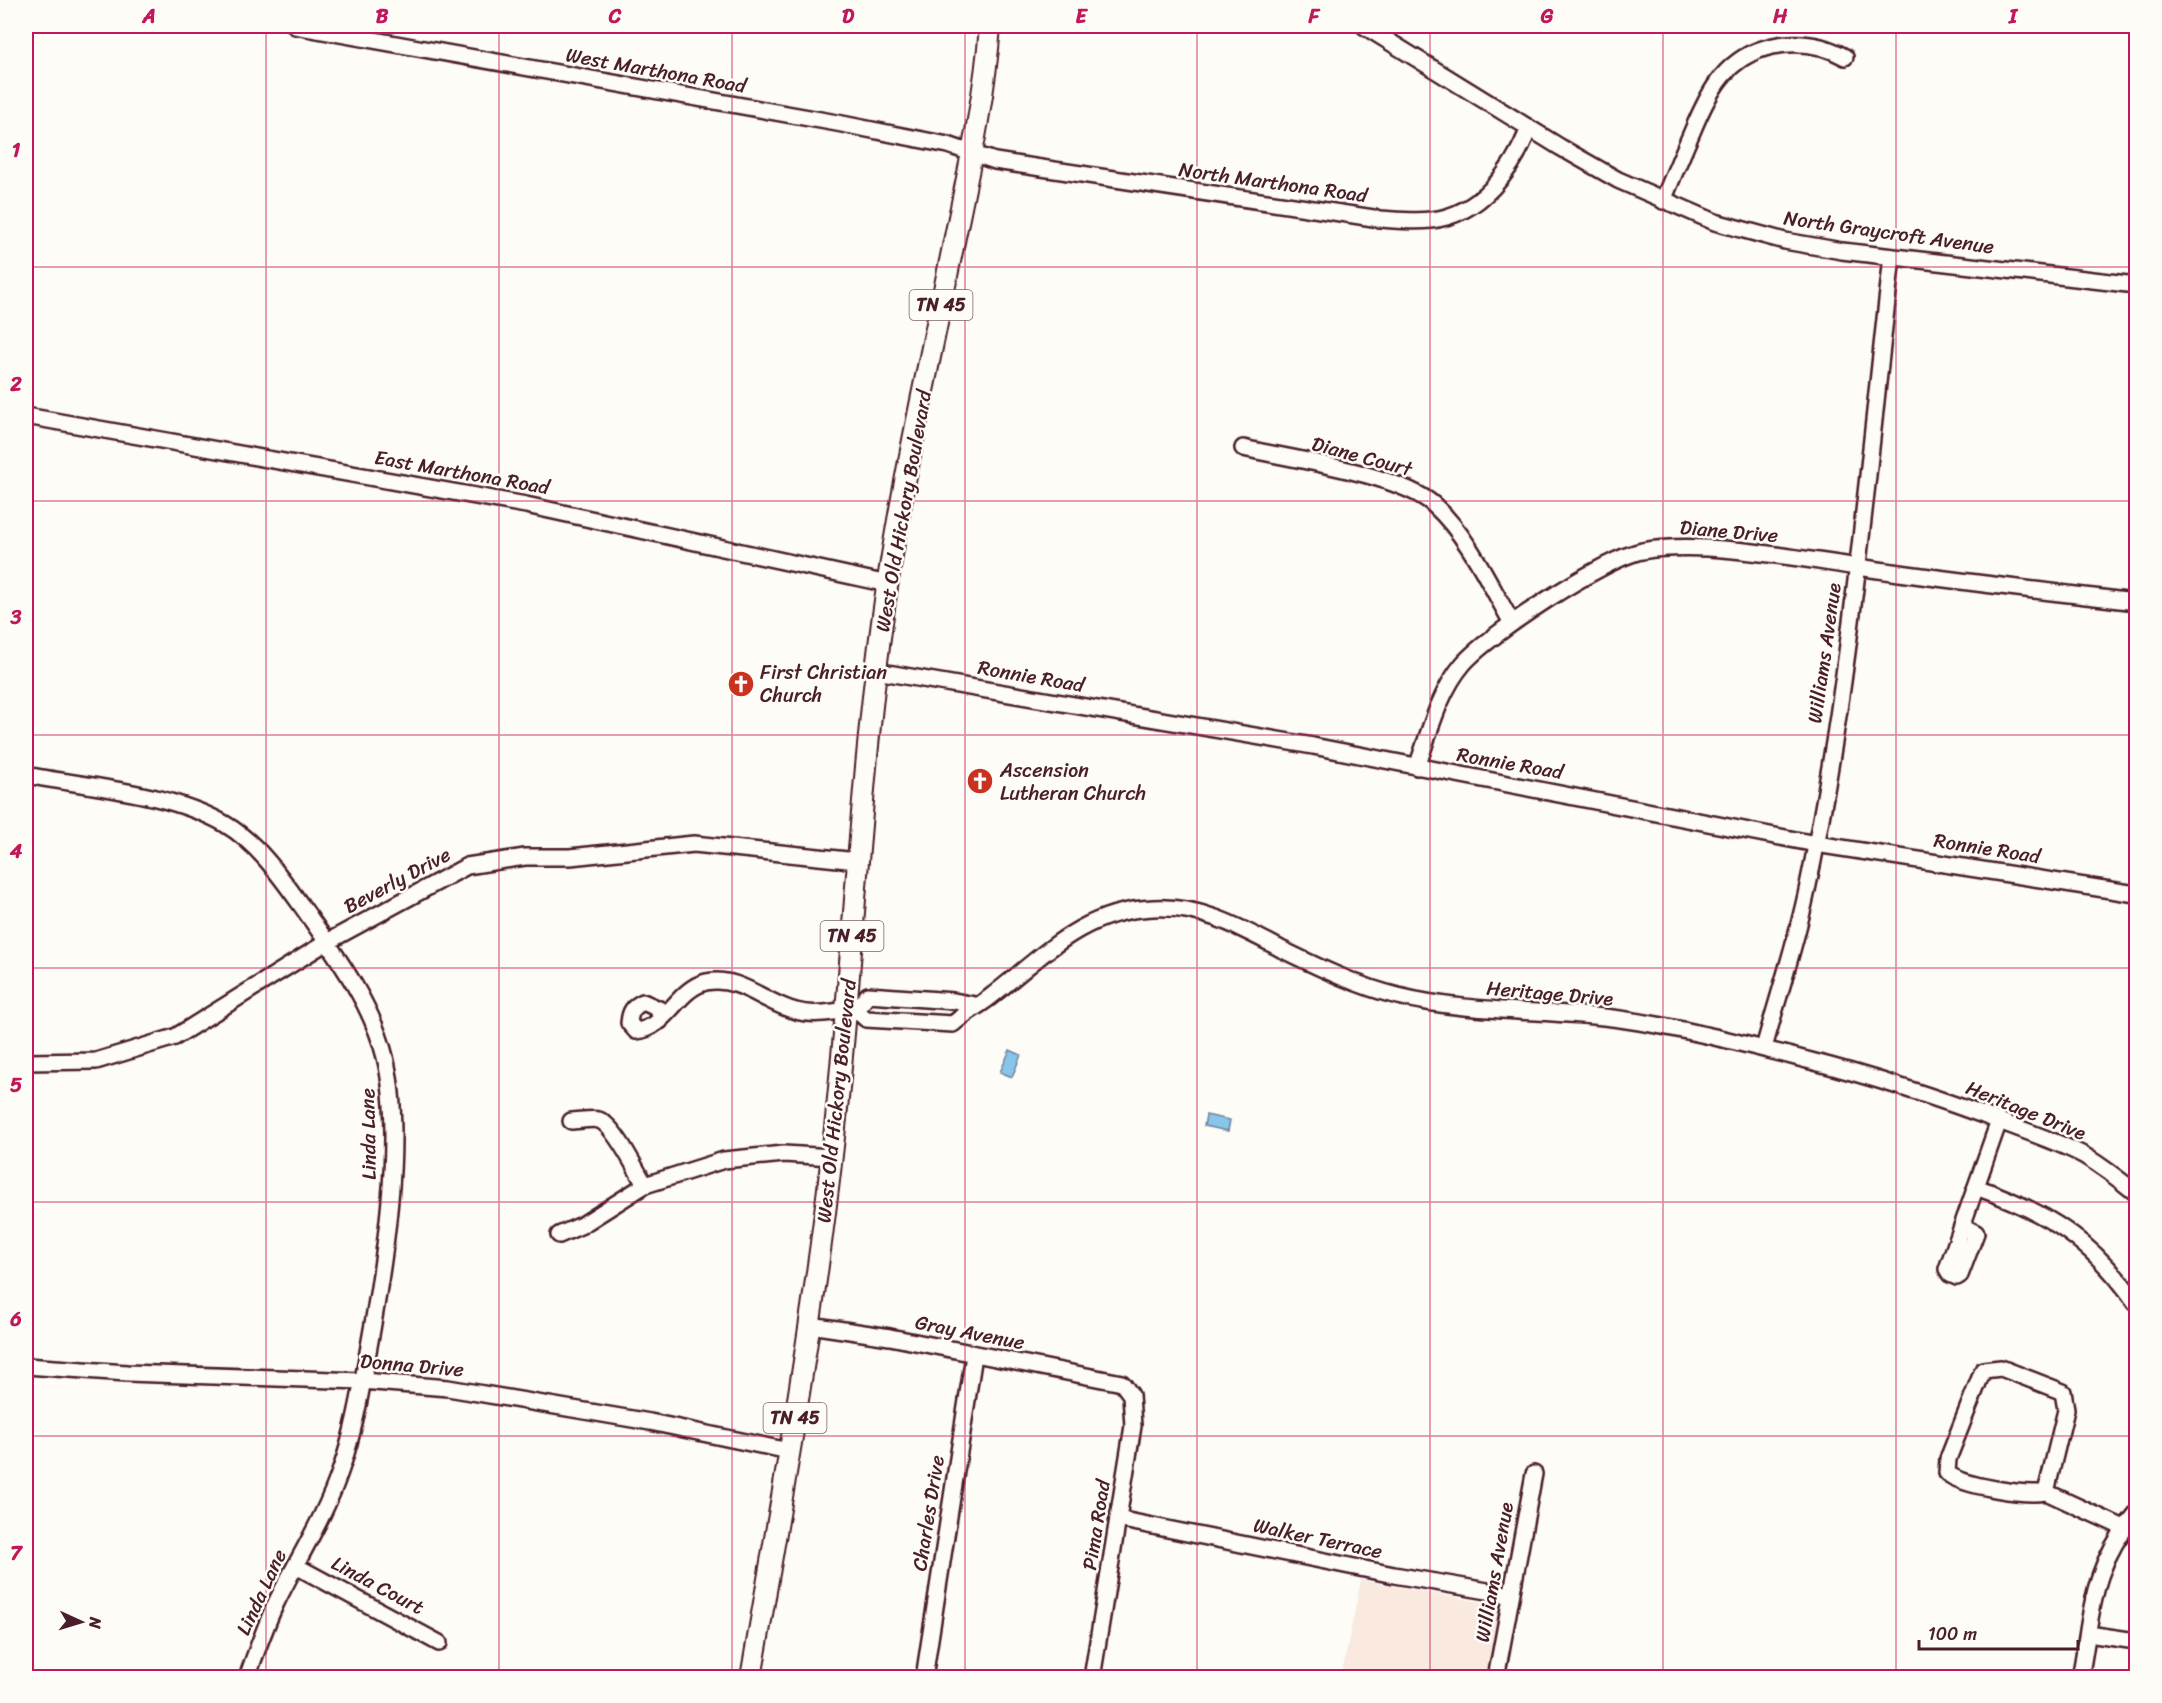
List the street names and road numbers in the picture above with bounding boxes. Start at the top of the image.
street label: West Marthona Road [563,37,750,104]
street label: North Marthona Road [1176,152,1371,213]
street label: North Graycroft Avenue [1782,200,1996,265]
road number: TN 45 [910,290,972,320]
street label: West Old Hickory Boulevard [865,386,942,635]
street label: Diane Court [1308,426,1417,487]
street label: East Marthona Road [372,440,554,505]
street label: Diane Drive [1678,510,1779,553]
street label: Williams Avenue [1797,580,1852,726]
street label: Ronnie Road [975,650,1088,703]
street label: Ronnie Road [1454,737,1567,790]
street label: Ronnie Road [1931,823,2044,874]
street label: Beverly Drive [337,837,457,923]
road number: TN 45 [820,921,884,951]
street label: Heritage Drive [1485,971,1615,1017]
street label: West Old Hickory Boulevard [806,976,867,1225]
street label: Heritage Drive [1960,1070,2092,1151]
street label: Linda Lane [350,1088,387,1180]
street label: Gray Avenue [912,1305,1028,1360]
street label: Donna Drive [359,1344,465,1387]
road number: TN 45 [764,1403,826,1433]
street label: Charles Drive [902,1453,955,1574]
street label: Pima Road [1072,1476,1121,1573]
street label: Williams Avenue [1465,1499,1524,1645]
street label: Walker Terrace [1250,1508,1386,1569]
street label: Linda Lane [226,1543,297,1641]
street label: Linda Court [325,1546,431,1625]

